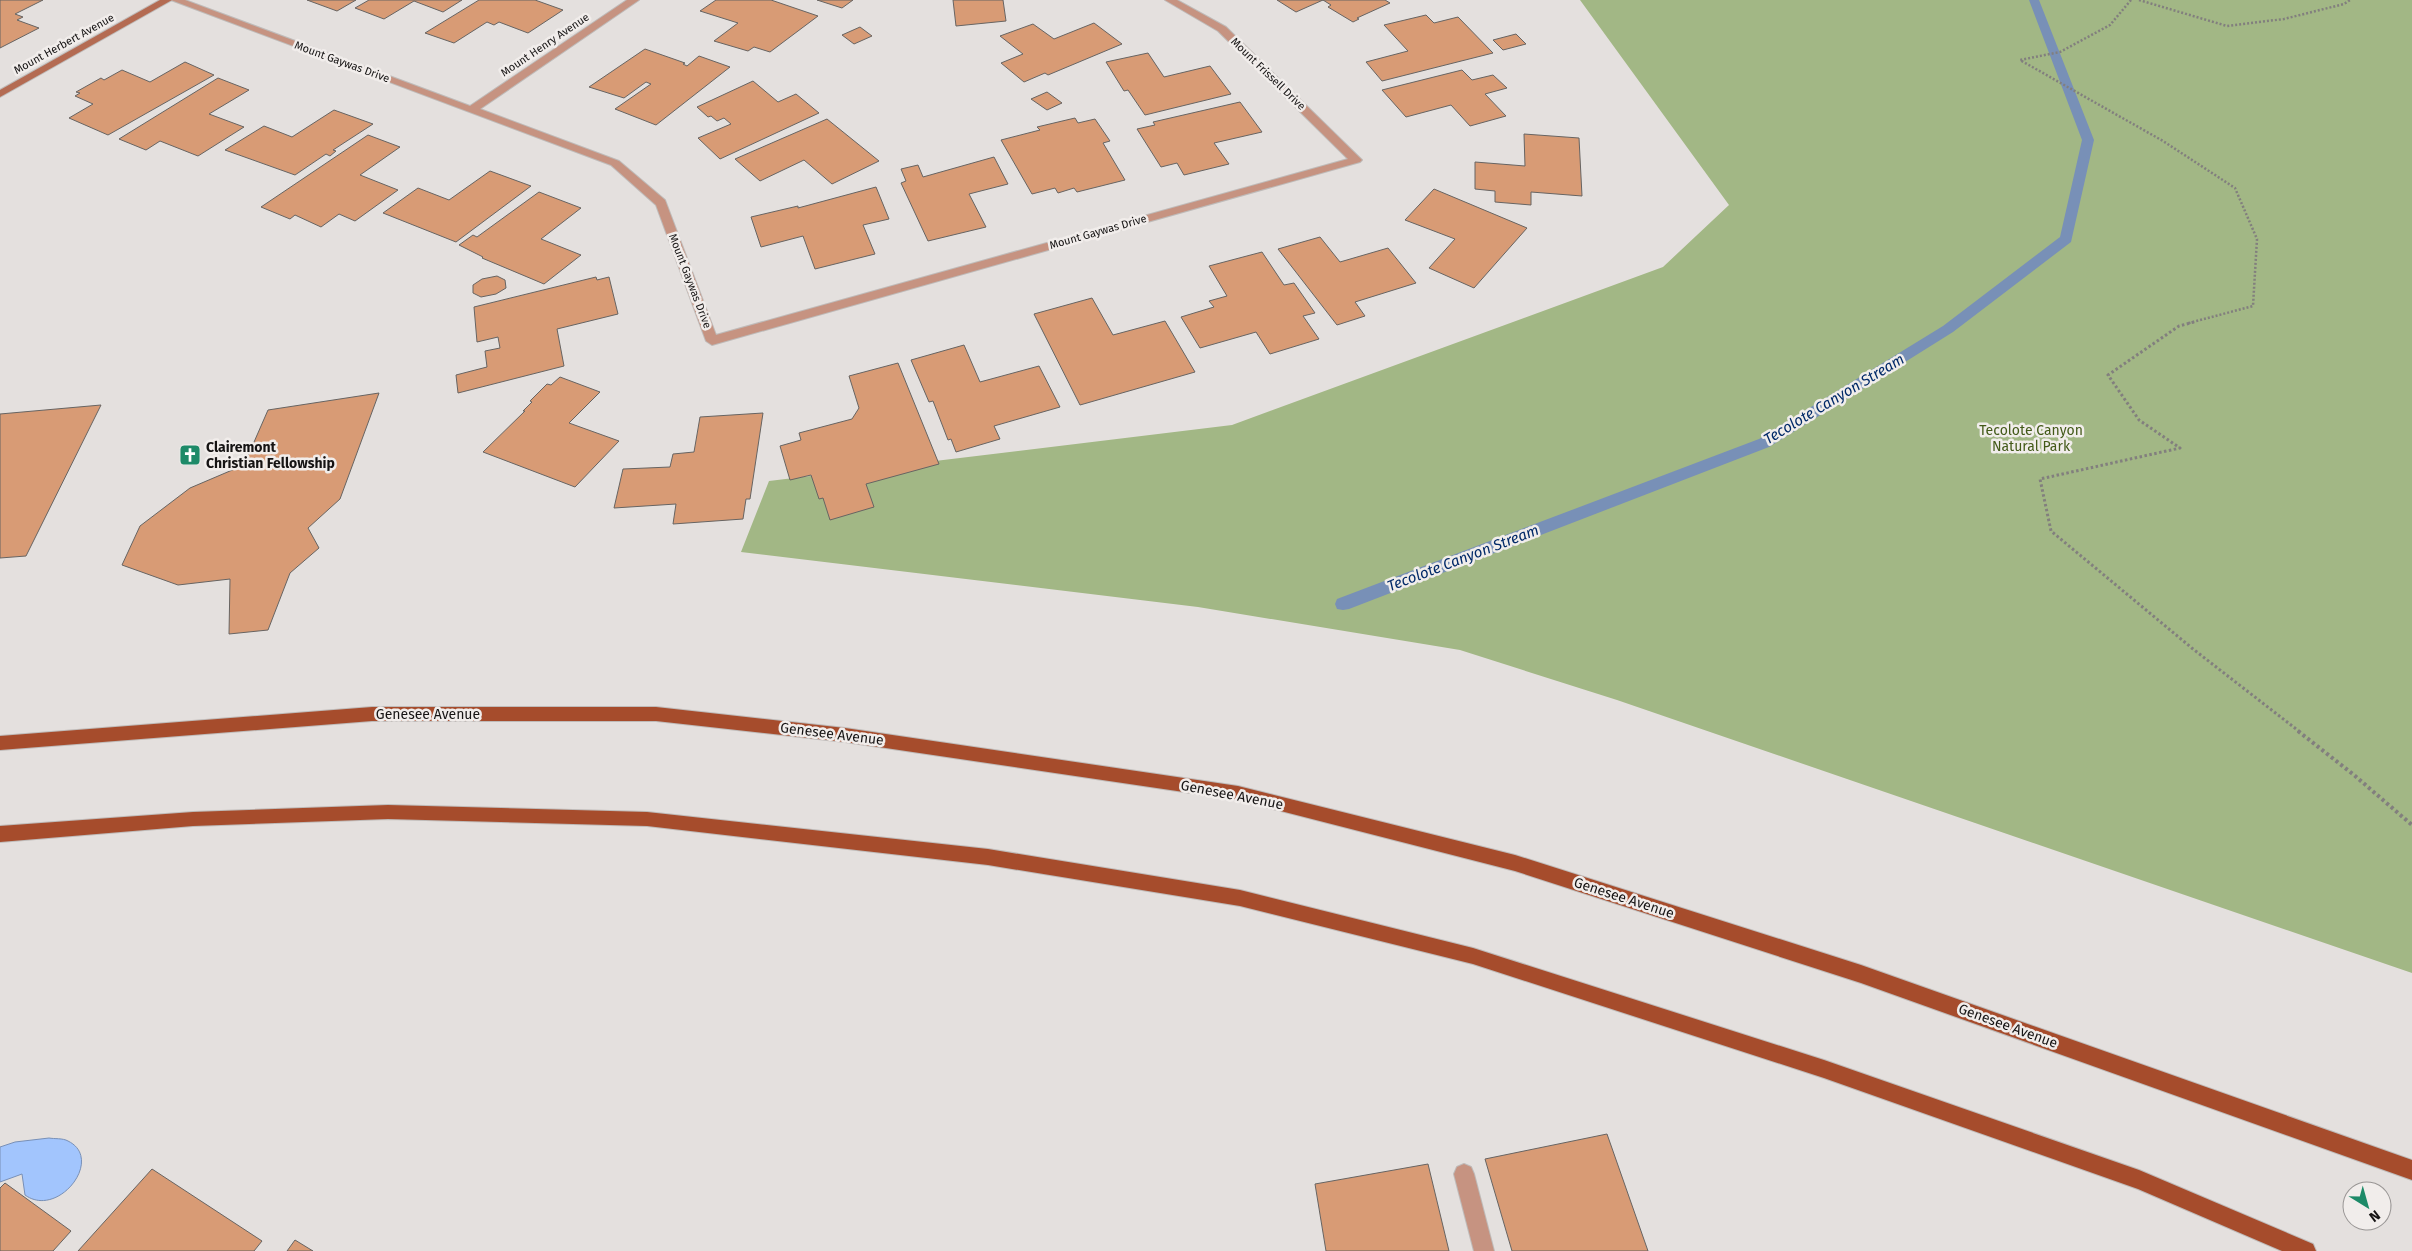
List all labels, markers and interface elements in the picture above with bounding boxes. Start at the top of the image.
street label: Mount Herbert Avenue [12,11,116,77]
street label: Mount Henry Avenue [498,11,592,79]
street label: Mount Frissell Drive [1228,35,1308,113]
street label: Mount Gaywas Drive [293,39,391,85]
street label: Mount Gaywas Drive [1048,212,1148,252]
street label: Mount Gaywas Drive [666,232,714,330]
water label: Tecolote Canyon Stream [1760,350,1908,448]
park label: Tecolote Canyon Natural Park [1979,422,2083,455]
place label: Clairemont Christian Fellowship [206,439,335,472]
church icon: Clairemont Christian Fellowship [178,443,202,467]
water label: Tecolote Canyon Stream [1385,521,1541,595]
street label: Genesee Avenue [376,706,480,723]
street label: Genesee Avenue [779,719,885,749]
street label: Genesee Avenue [1179,777,1285,813]
street label: Genesee Avenue [1572,874,1676,922]
street label: Genesee Avenue [1956,1000,2060,1052]
north arrow [2342,1181,2392,1231]
text: N [2366,1206,2383,1226]

